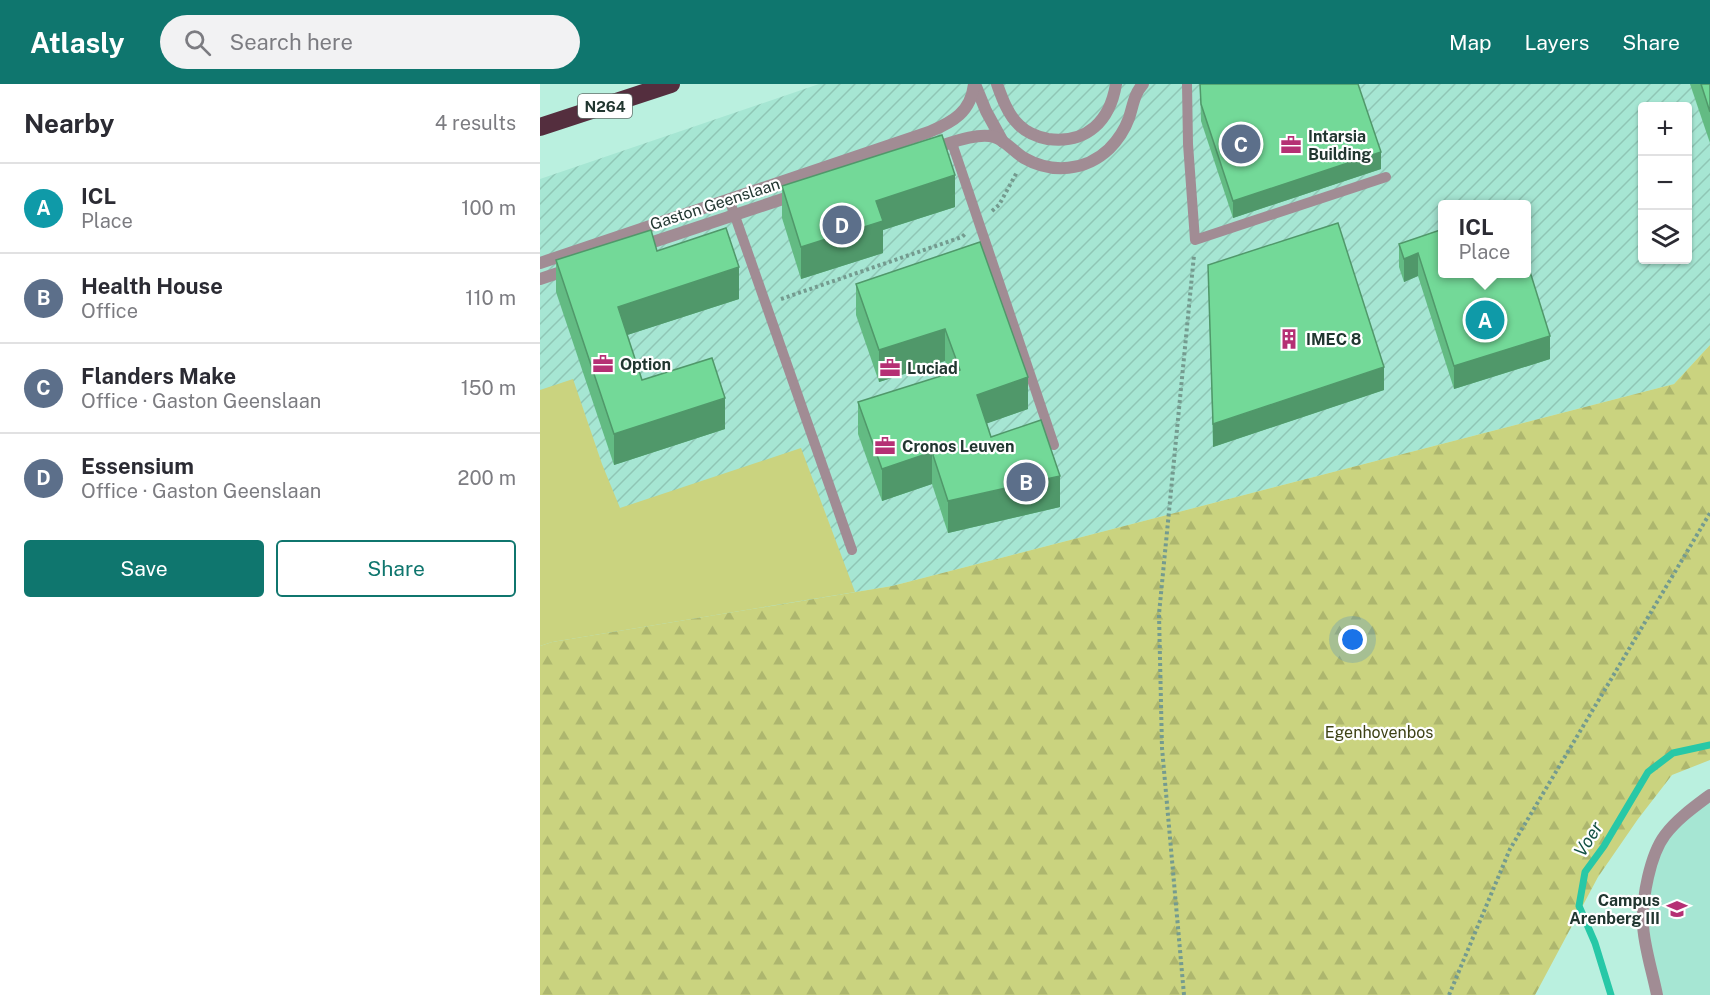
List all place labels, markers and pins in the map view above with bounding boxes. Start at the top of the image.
pin: C [1222,122,1260,166]
place label: Intarsia Building [1308,127,1371,164]
office icon: Intarsia Building [1279,133,1303,157]
pin: D [822,202,862,248]
pin: A [1466,298,1504,342]
building icon: IMEC 8 [1277,327,1301,351]
place label: IMEC 8 [1306,330,1362,349]
office icon: Option [591,352,615,376]
place label: Option [620,355,671,374]
office icon: Luciad [878,356,902,380]
place label: Luciad [907,359,958,378]
office icon: Cronos Leuven [873,434,897,458]
place label: Cronos Leuven [902,437,1014,456]
pin: B [1006,460,1046,504]
place label: Campus Arenberg III [1569,891,1660,928]
school or university icon: Campus Arenberg III [1665,897,1689,921]

